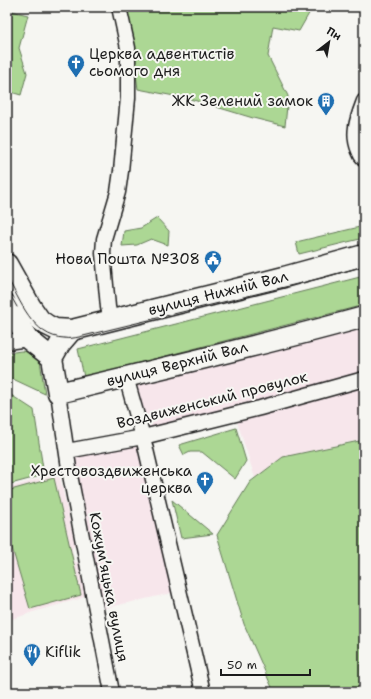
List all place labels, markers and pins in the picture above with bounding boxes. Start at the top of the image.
place label: Церква адвентистів сьомого дня [89,44,235,81]
church icon: Церква адвентистів сьомого дня [66,53,86,78]
place label: ЖК Зелений замок [172,91,313,111]
building icon: ЖК Зелений замок [316,91,336,116]
place label: Нова Пошта №308 [55,249,200,269]
public building icon: Нова Пошта №308 [203,249,223,274]
place label: Хрестовоздвиженська церква [31,461,193,498]
church icon: Хрестовоздвиженська церква [195,470,215,495]
restaurant icon: Kiflik [22,642,42,667]
place label: Kiflik [45,642,81,662]

